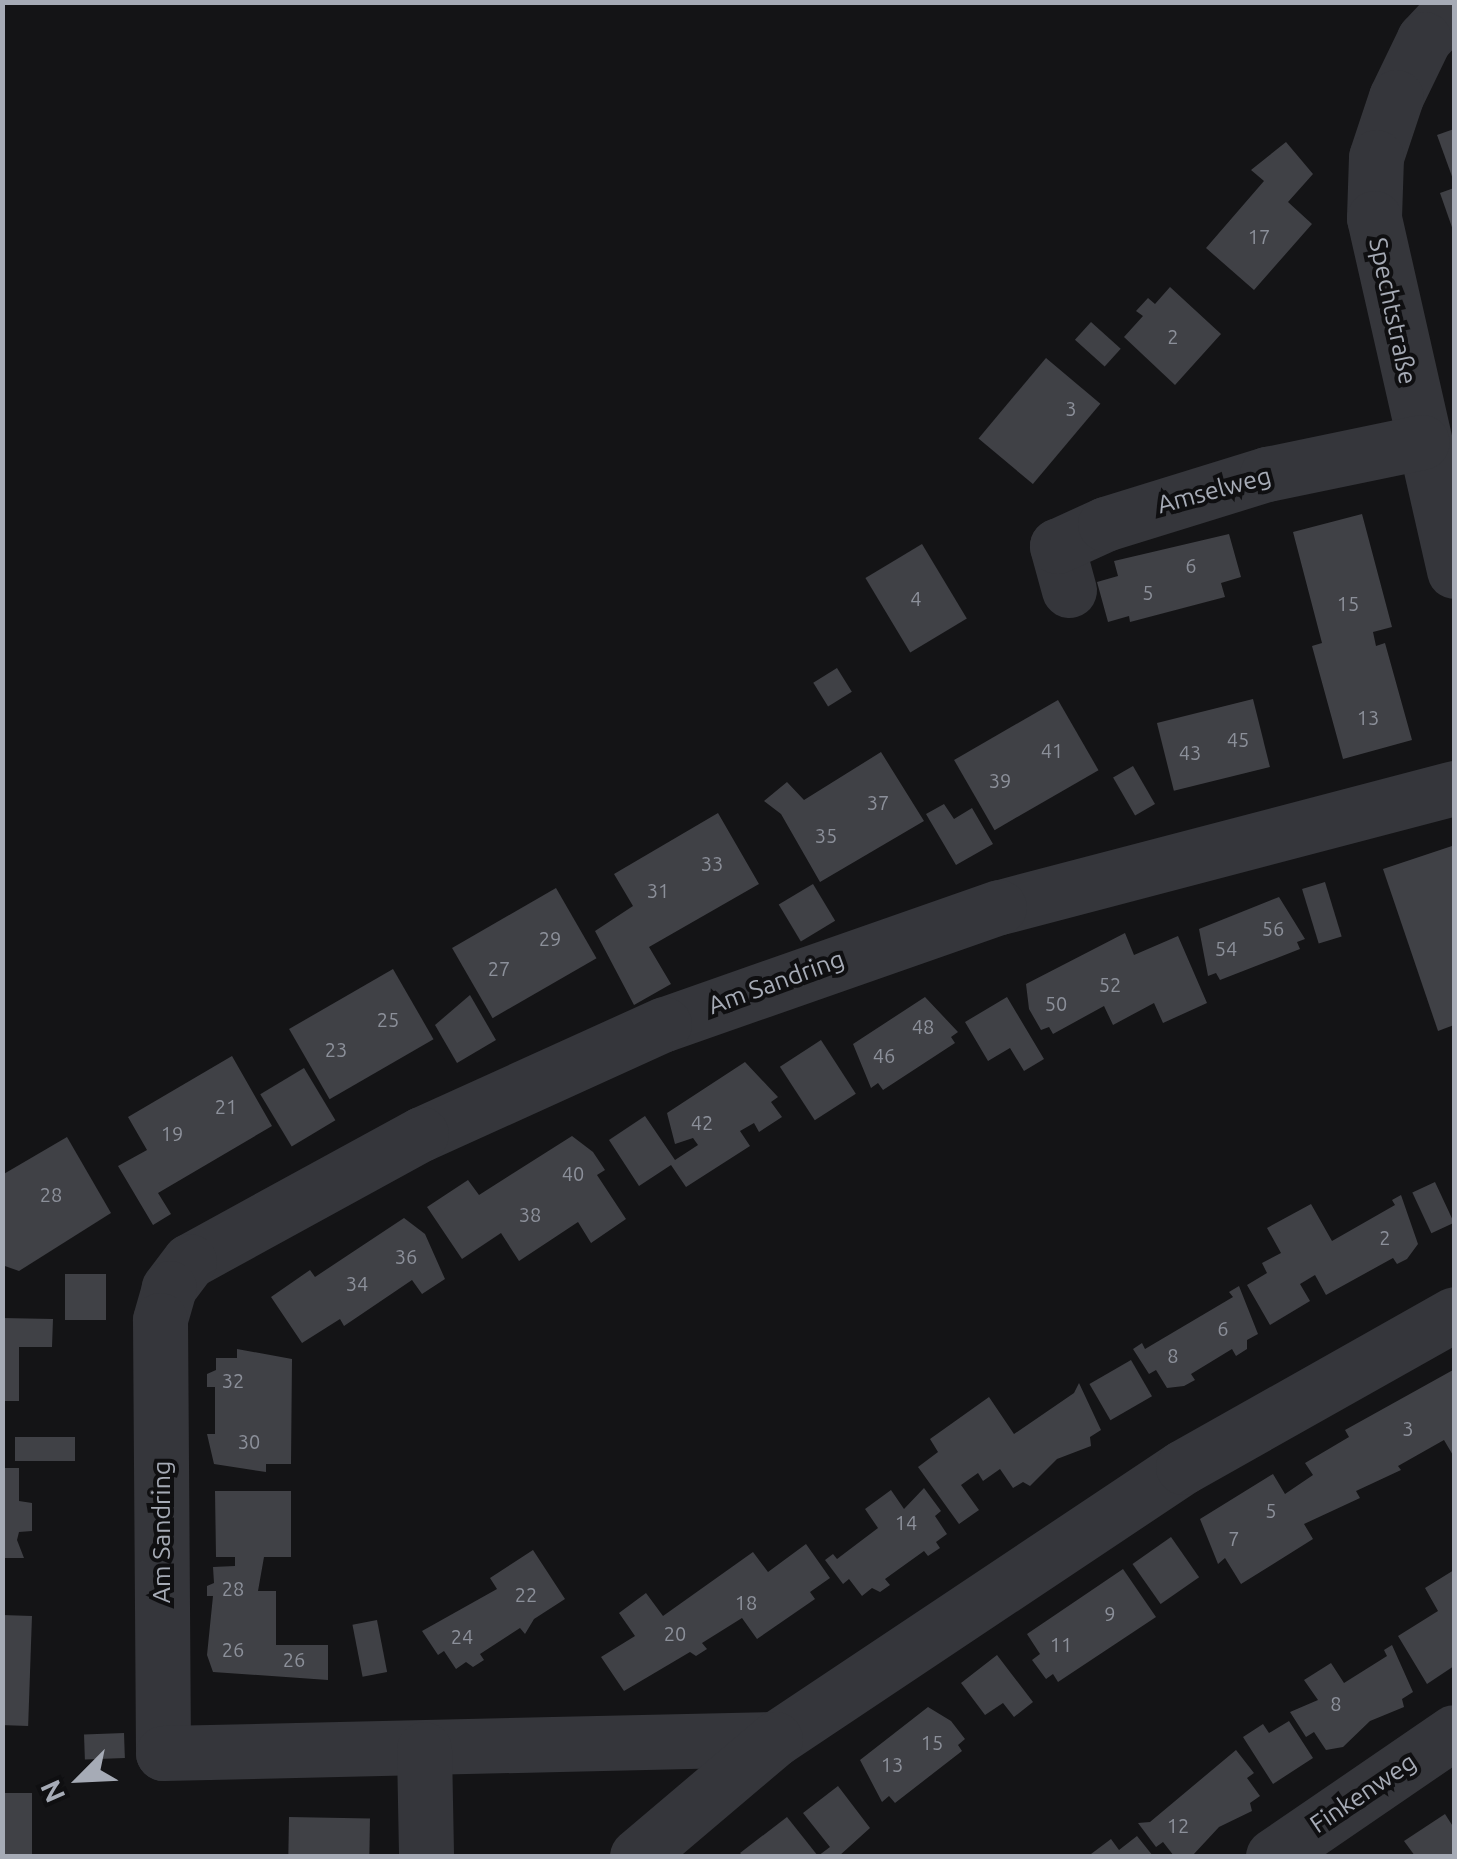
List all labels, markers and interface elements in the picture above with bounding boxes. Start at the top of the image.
house number: 17 [1248,224,1270,248]
street label: Spechtstraße [1363,235,1423,387]
house number: 2 [1167,324,1179,348]
house number: 3 [1065,396,1077,420]
street label: Amselweg [1154,460,1274,520]
house number: 6 [1185,553,1197,577]
house number: 5 [1142,580,1154,604]
house number: 4 [910,586,922,610]
house number: 15 [1337,591,1359,615]
house number: 13 [1357,705,1379,729]
house number: 45 [1227,727,1249,751]
house number: 41 [1041,738,1063,762]
house number: 43 [1179,740,1201,764]
house number: 39 [989,768,1011,792]
house number: 37 [867,790,889,814]
house number: 35 [815,823,837,847]
house number: 33 [701,851,723,875]
house number: 31 [647,878,669,902]
house number: 56 [1262,916,1284,940]
house number: 29 [539,926,561,950]
house number: 54 [1215,936,1237,960]
street label: Am Sandring [704,944,848,1020]
house number: 27 [488,956,510,980]
house number: 52 [1099,972,1121,996]
house number: 50 [1045,991,1067,1015]
house number: 25 [377,1007,399,1031]
house number: 48 [912,1014,934,1038]
house number: 23 [325,1037,347,1061]
house number: 46 [873,1043,895,1067]
house number: 21 [215,1094,237,1118]
house number: 42 [691,1110,713,1134]
house number: 19 [161,1121,183,1145]
house number: 40 [562,1161,584,1185]
house number: 28 [40,1182,62,1206]
house number: 38 [519,1202,541,1226]
house number: 2 [1379,1225,1391,1249]
house number: 36 [395,1244,417,1268]
house number: 34 [346,1271,368,1295]
house number: 6 [1217,1316,1229,1340]
house number: 8 [1167,1343,1179,1367]
house number: 32 [222,1368,244,1392]
house number: 3 [1402,1416,1414,1440]
house number: 30 [238,1429,260,1453]
street label: Am Sandring [146,1461,176,1603]
house number: 5 [1265,1498,1277,1522]
house number: 14 [895,1510,917,1534]
house number: 7 [1228,1526,1240,1550]
house number: 28 [222,1576,244,1600]
house number: 22 [515,1582,537,1606]
house number: 18 [735,1590,757,1614]
house number: 9 [1104,1601,1116,1625]
house number: 20 [664,1621,686,1645]
house number: 24 [451,1624,473,1648]
house number: 11 [1050,1632,1072,1656]
house number: 26 [222,1637,244,1661]
house number: 26 [283,1647,305,1671]
house number: 8 [1330,1691,1342,1715]
north arrow [30,1729,130,1829]
house number: 15 [921,1730,943,1754]
street label: Finkenweg [1304,1747,1422,1839]
house number: 13 [881,1752,903,1776]
text: N [34,1776,71,1807]
house number: 12 [1167,1813,1189,1837]

